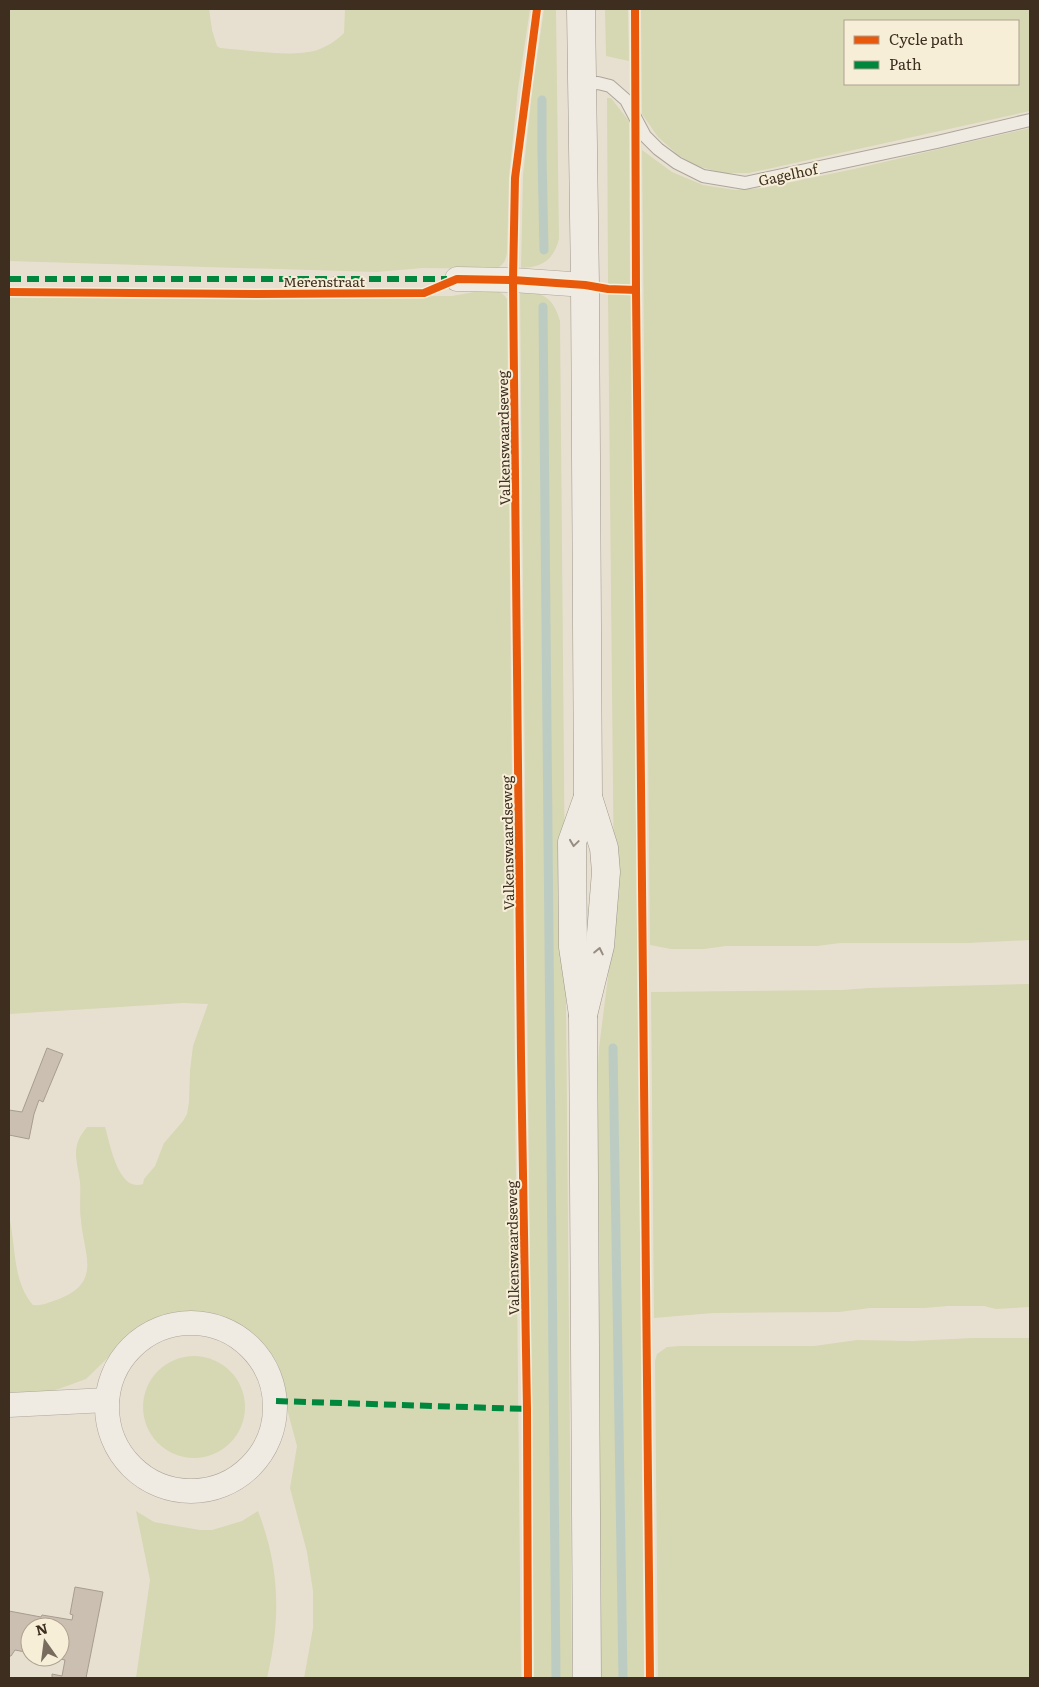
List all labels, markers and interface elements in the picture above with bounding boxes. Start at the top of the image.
legend [844,20,1019,85]
text: Cycle path [889,27,964,50]
text: Path [889,52,922,75]
street label: Gagelhof [757,158,821,190]
street label: Merenstraat [283,271,365,291]
street label: Valkenswaardseweg [492,370,514,506]
street label: Valkenswaardseweg [496,775,518,911]
one-way arrow [569,840,580,848]
one-way arrow [593,946,604,955]
street label: Valkenswaardseweg [501,1180,523,1316]
north arrow [20,1617,70,1667]
text: N [33,1617,50,1640]

